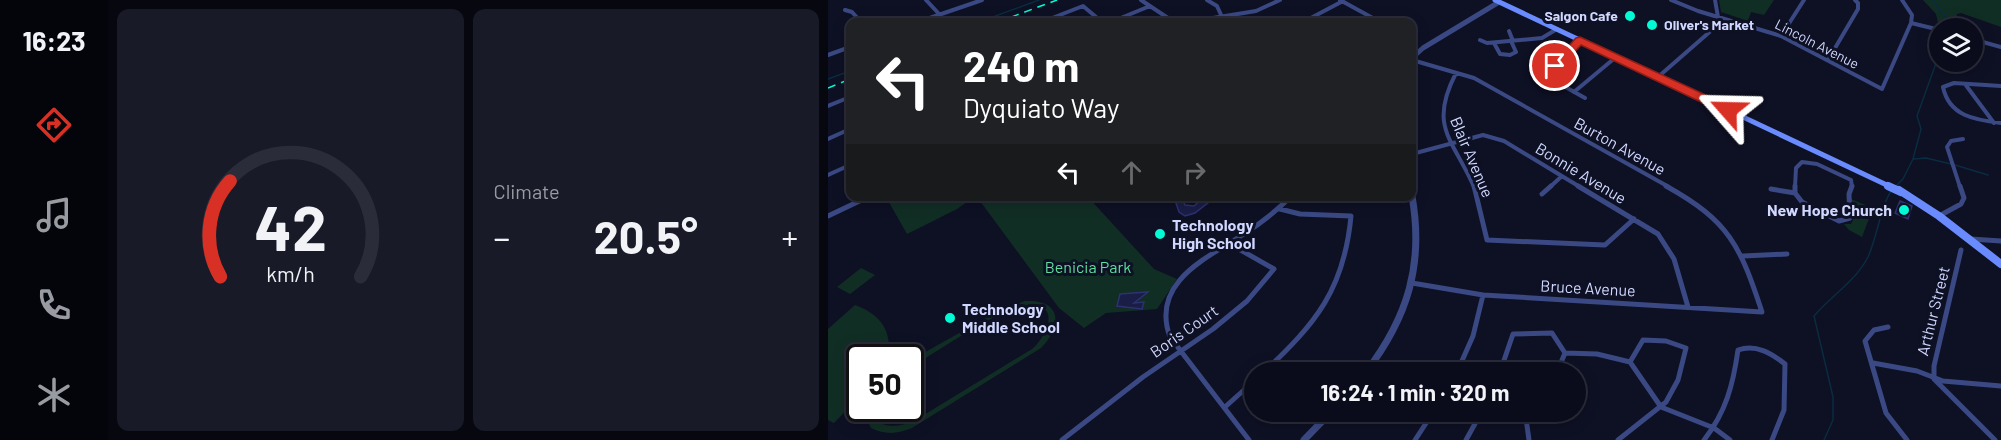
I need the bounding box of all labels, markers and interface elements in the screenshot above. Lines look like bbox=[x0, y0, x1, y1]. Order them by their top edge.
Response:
place label: Saigon Cafe bbox=[1544, 7, 1618, 24]
marker: Saigon Cafe bbox=[1623, 9, 1637, 23]
street label: Lincoln Avenue bbox=[1772, 15, 1862, 72]
place label: Oliver's Market bbox=[1664, 16, 1754, 33]
marker: Oliver's Market bbox=[1645, 18, 1659, 32]
map controls bbox=[1929, 18, 1983, 72]
button: layers bbox=[1929, 18, 1983, 72]
text: 16:23 bbox=[22, 24, 86, 56]
text: 240 m bbox=[963, 40, 1079, 90]
pin bbox=[1529, 40, 1580, 91]
icon: left bbox=[864, 42, 942, 120]
icon: arrive bbox=[1538, 49, 1571, 82]
position arrow bbox=[1696, 78, 1760, 142]
text: Dyquiato Way bbox=[963, 91, 1119, 123]
icon: directions bbox=[33, 104, 75, 146]
street label: Burton Avenue bbox=[1571, 113, 1669, 178]
street label: Blair Avenue bbox=[1447, 114, 1498, 200]
street label: Bonnie Avenue bbox=[1532, 138, 1630, 207]
icon: left bbox=[1052, 156, 1085, 189]
icon: ahead bbox=[1115, 156, 1148, 189]
icon: right bbox=[1178, 156, 1211, 189]
text: Climate bbox=[494, 179, 560, 203]
text: 42 bbox=[254, 189, 327, 263]
icon: music bbox=[33, 194, 75, 236]
place label: New Hope Church bbox=[1767, 200, 1892, 219]
marker: New Hope Church bbox=[1897, 203, 1911, 217]
text: 20.5° bbox=[594, 209, 698, 263]
place label: Technology High School bbox=[1172, 215, 1256, 252]
text: − bbox=[494, 217, 510, 257]
text: + bbox=[782, 217, 798, 257]
marker: Technology High School bbox=[1153, 227, 1167, 241]
park label: Benicia Park bbox=[1045, 257, 1131, 276]
text: km/h bbox=[266, 261, 315, 286]
street label: Arthur Street bbox=[1912, 264, 1953, 358]
street label: Bruce Avenue bbox=[1540, 276, 1636, 299]
icon: phone bbox=[33, 284, 75, 326]
place label: Technology Middle School bbox=[962, 299, 1060, 336]
street label: Boris Court bbox=[1146, 300, 1221, 361]
marker: Technology Middle School bbox=[943, 311, 957, 325]
speed limit sign: 50 bbox=[846, 344, 924, 422]
icon: climate bbox=[33, 374, 75, 416]
text: 16:24 · 1 min · 320 m bbox=[1321, 379, 1509, 405]

